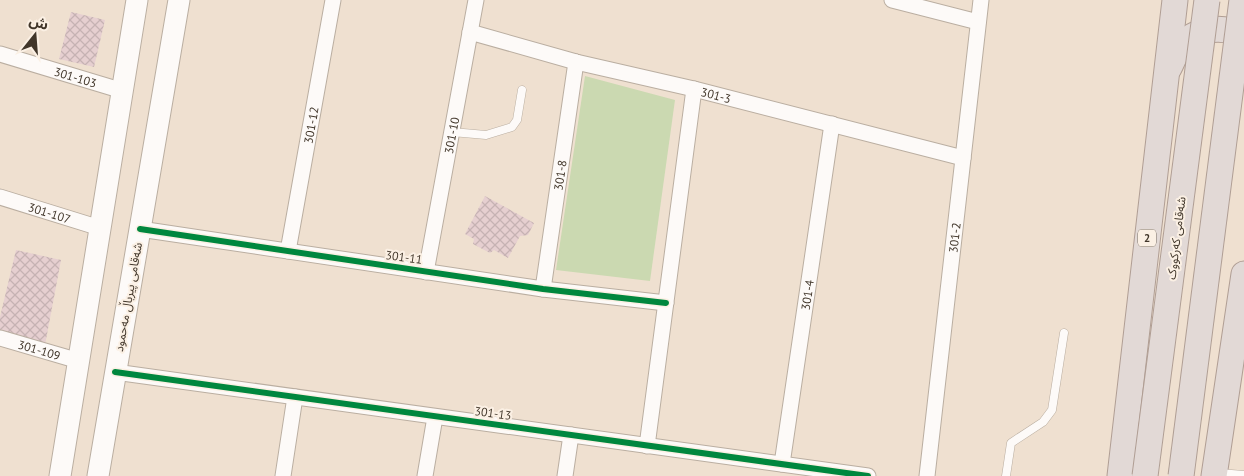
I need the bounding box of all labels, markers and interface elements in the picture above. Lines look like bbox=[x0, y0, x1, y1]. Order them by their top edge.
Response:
north arrow bbox=[10, 10, 60, 60]
text: ش bbox=[27, 11, 51, 34]
street label: 301-103 bbox=[53, 63, 99, 90]
street label: 301-3 bbox=[699, 84, 733, 106]
street label: 301-12 bbox=[300, 105, 321, 145]
street label: 301-10 bbox=[440, 115, 462, 155]
street label: 301-8 bbox=[550, 159, 569, 191]
street label: شەقامی کەرکووک bbox=[1163, 196, 1189, 280]
street label: 301-107 bbox=[27, 199, 73, 226]
street label: 301-2 bbox=[945, 222, 963, 254]
road number: 2 bbox=[1138, 230, 1156, 247]
street label: شەقامی پیرباڵ مەحمود bbox=[110, 241, 146, 353]
street label: 301-11 bbox=[385, 247, 423, 267]
street label: 301-4 bbox=[797, 278, 817, 311]
street label: 301-109 bbox=[16, 336, 62, 363]
street label: 301-13 bbox=[474, 403, 512, 423]

